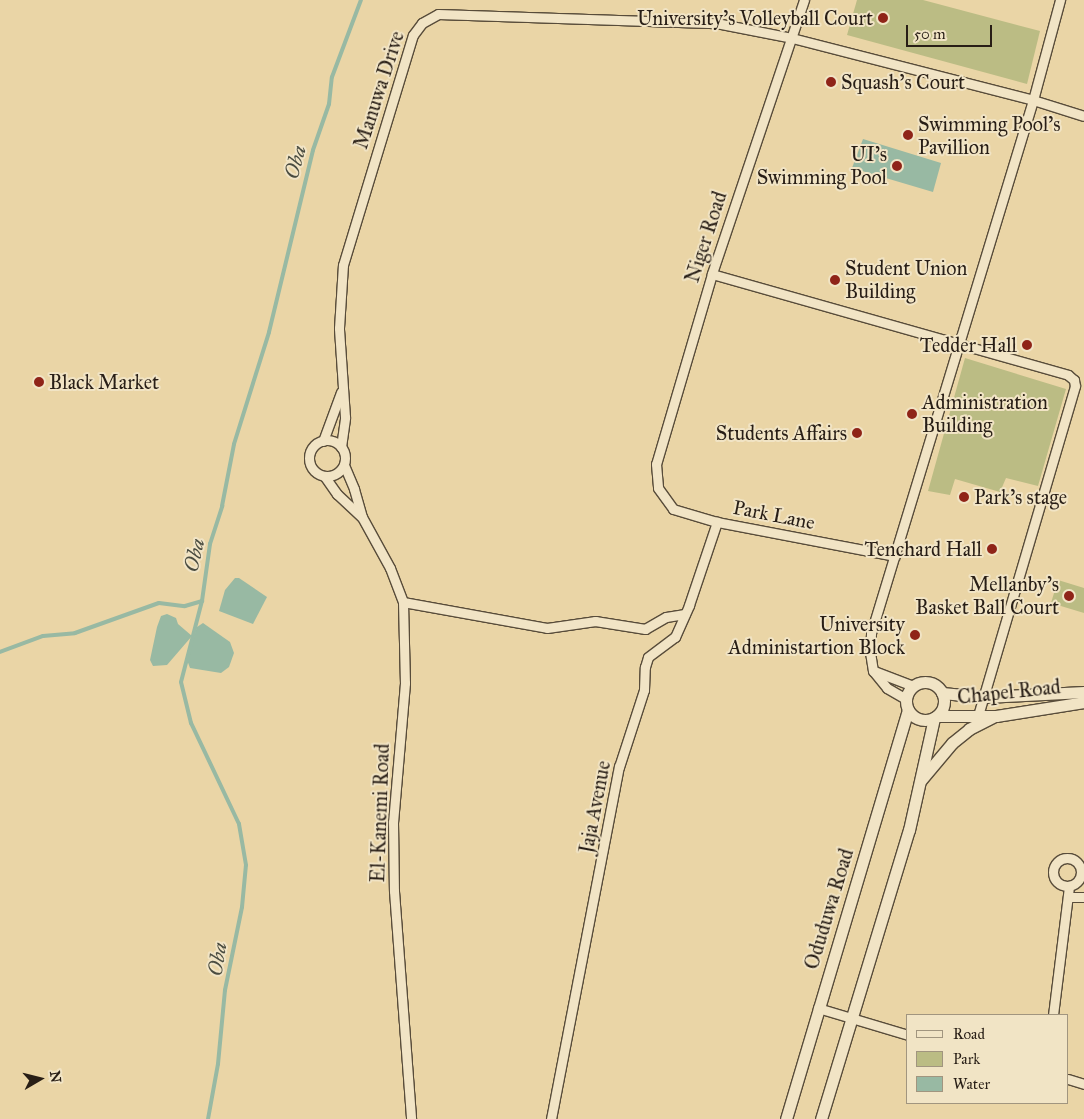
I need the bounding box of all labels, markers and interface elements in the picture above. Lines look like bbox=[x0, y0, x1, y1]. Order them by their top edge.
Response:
place label: University's Volleyball Court bbox=[637, 6, 873, 30]
marker: University's Volleyball Court bbox=[877, 12, 889, 24]
scale bar bbox=[909, 15, 995, 47]
text: 50 m bbox=[914, 25, 946, 43]
street label: Manuwa Drive bbox=[349, 28, 409, 152]
place label: Squash's Court bbox=[841, 70, 965, 94]
marker: Squash's Court bbox=[825, 76, 837, 88]
place label: Swimming Pool's Pavillion bbox=[918, 112, 1060, 159]
marker: Swimming Pool's Pavillion bbox=[902, 129, 914, 141]
place label: UI's Swimming Pool bbox=[757, 142, 887, 189]
water label: Oba bbox=[278, 143, 312, 181]
marker: UI's Swimming Pool bbox=[891, 160, 903, 172]
street label: Niger Road bbox=[680, 188, 732, 286]
place label: Student Union Building bbox=[845, 256, 967, 303]
marker: Student Union Building bbox=[829, 274, 841, 286]
place label: Tedder Hall bbox=[920, 333, 1017, 357]
marker: Tedder Hall bbox=[1021, 339, 1033, 351]
place label: Black Market bbox=[49, 370, 159, 394]
marker: Black Market bbox=[33, 376, 45, 388]
place label: Administration Building bbox=[922, 390, 1048, 437]
marker: Administration Building bbox=[906, 408, 918, 420]
place label: Students Affairs bbox=[716, 421, 847, 445]
marker: Students Affairs bbox=[851, 427, 863, 439]
place label: Park's stage bbox=[974, 485, 1067, 509]
marker: Park's stage bbox=[958, 491, 970, 503]
street label: Park Lane bbox=[731, 495, 817, 535]
water label: Oba bbox=[178, 536, 210, 574]
place label: Tenchard Hall bbox=[864, 537, 982, 561]
marker: Tenchard Hall bbox=[986, 543, 998, 555]
place label: Mellanby's Basket Ball Court bbox=[915, 572, 1059, 619]
marker: Mellanby's Basket Ball Court bbox=[1063, 590, 1075, 602]
place label: University Administartion Block bbox=[728, 612, 905, 659]
marker: University Administartion Block bbox=[909, 629, 921, 641]
street label: Chapel Road bbox=[956, 675, 1062, 709]
street label: El-Kanemi Road bbox=[366, 743, 394, 883]
street label: Jaja Avenue bbox=[574, 759, 616, 855]
street label: Oduduwa Road bbox=[799, 846, 859, 972]
water label: Oba bbox=[202, 940, 232, 978]
legend bbox=[906, 1014, 1069, 1104]
text: Road bbox=[953, 1025, 985, 1043]
text: Park bbox=[953, 1050, 980, 1068]
north arrow bbox=[15, 1054, 65, 1104]
text: N bbox=[46, 1070, 65, 1084]
text: Water bbox=[953, 1075, 990, 1093]

